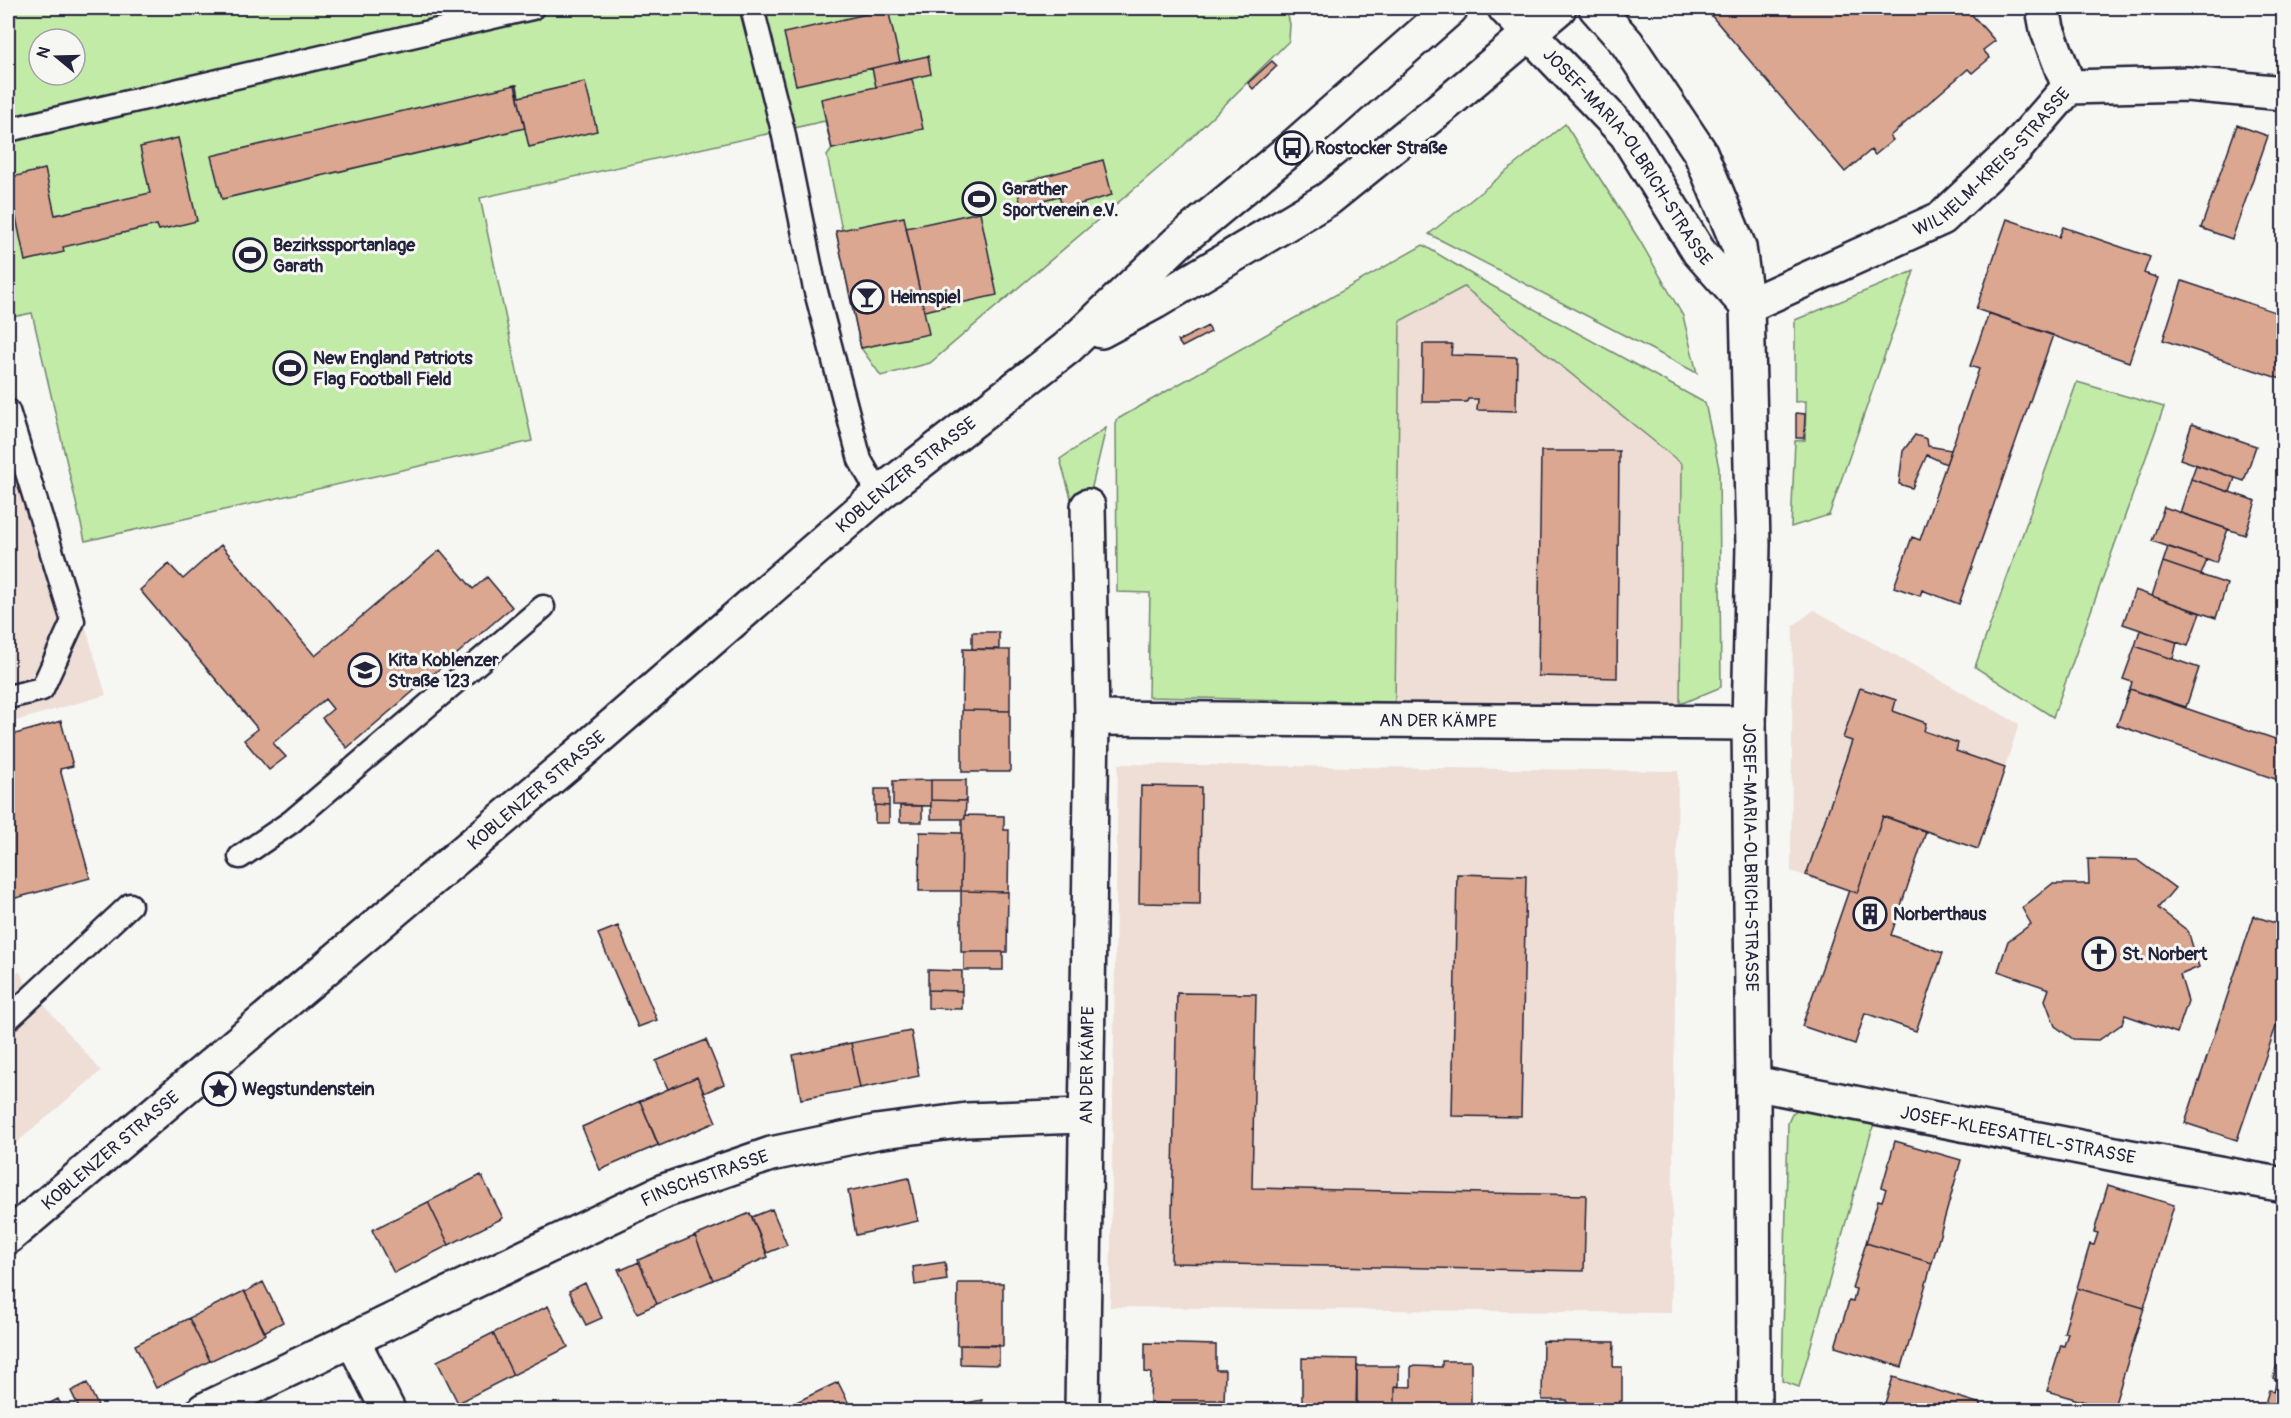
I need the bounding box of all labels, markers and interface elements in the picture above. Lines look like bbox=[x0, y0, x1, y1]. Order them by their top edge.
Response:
north arrow bbox=[27, 27, 87, 87]
street label: JOSEF-MARIA-OLBRICH-STRASSE bbox=[1538, 43, 1717, 271]
text: N bbox=[33, 44, 55, 61]
street label: WILHELM-KREIS-STRASSE bbox=[1909, 83, 2075, 241]
bus stop icon: Rostocker Straße bbox=[1274, 130, 1310, 166]
place label: Rostocker Straße bbox=[1315, 137, 1448, 160]
place label: Garather Sportverein e.V. bbox=[1002, 178, 1118, 222]
sports icon: Garather Sportverein e.V. bbox=[961, 181, 997, 217]
place label: Bezirkssportanlage Garath bbox=[273, 234, 416, 278]
sports icon: Bezirkssportanlage Garath bbox=[232, 237, 268, 273]
bar icon: Heimspiel bbox=[849, 279, 885, 315]
place label: Heimspiel bbox=[890, 286, 961, 309]
place label: New England Patriots Flag Football Field bbox=[313, 347, 474, 391]
sports icon: New England Patriots Flag Football Field bbox=[272, 350, 308, 386]
street label: KOBLENZER STRASSE bbox=[831, 411, 981, 538]
place label: Kita Koblenzer Straße 123 bbox=[388, 649, 499, 693]
school or university icon: Kita Koblenzer Straße 123 bbox=[347, 652, 383, 688]
street label: AN DER KÄMPE bbox=[1379, 709, 1497, 733]
street label: JOSEF-MARIA-OLBRICH-STRASSE bbox=[1738, 723, 1763, 992]
street label: KOBLENZER STRASSE bbox=[463, 725, 610, 855]
building icon: Norberthaus bbox=[1852, 896, 1888, 932]
place label: Norberthaus bbox=[1893, 903, 1987, 926]
church icon: St. Norbert bbox=[2081, 936, 2117, 972]
place label: St. Norbert bbox=[2122, 943, 2208, 966]
street label: AN DER KÄMPE bbox=[1075, 1006, 1099, 1124]
place icon: Wegstundenstein bbox=[201, 1071, 237, 1107]
place label: Wegstundenstein bbox=[242, 1078, 375, 1101]
street label: KOBLENZER STRASSE bbox=[37, 1086, 184, 1215]
street label: JOSEF-KLEESATTEL-STRASSE bbox=[1898, 1101, 2137, 1169]
street label: FINSCHSTRASSE bbox=[637, 1144, 771, 1212]

